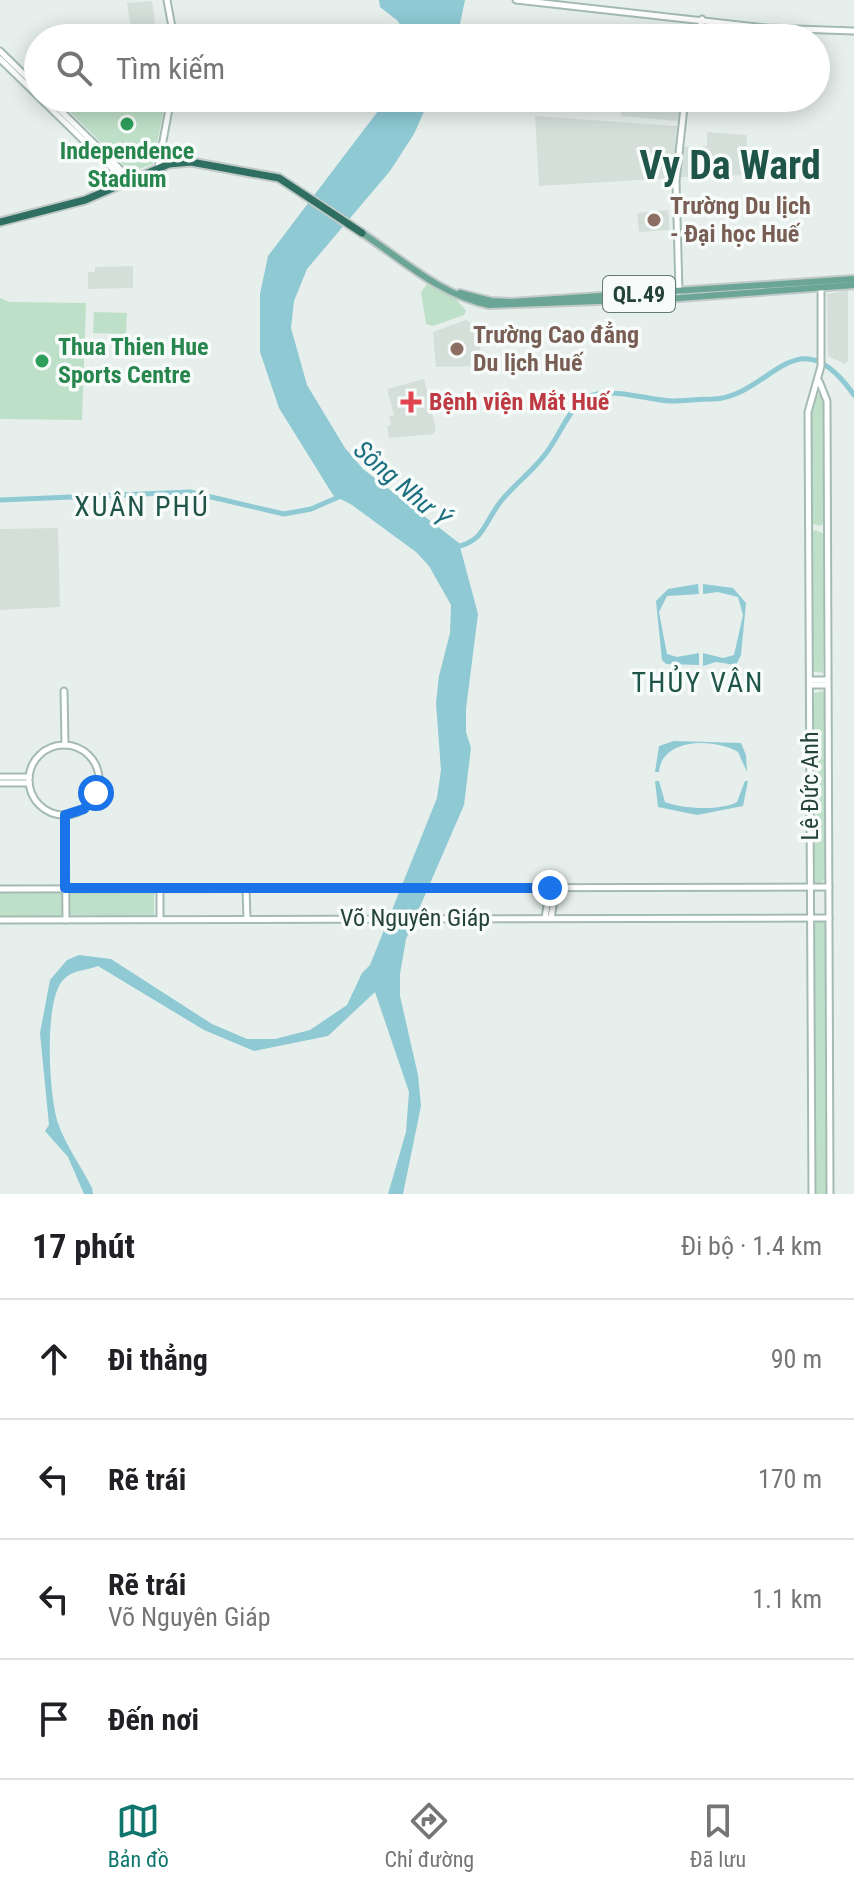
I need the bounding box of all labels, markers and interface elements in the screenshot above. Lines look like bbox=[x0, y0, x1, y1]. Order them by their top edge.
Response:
search box bbox=[24, 24, 830, 112]
icon: search bbox=[52, 46, 96, 90]
text: Tìm kiếm bbox=[116, 51, 225, 86]
marker: Independence Stadium bbox=[118, 115, 136, 133]
place label: Independence Stadium bbox=[60, 137, 194, 193]
district label: Vy Da Ward bbox=[639, 142, 821, 189]
place label: Trường Du lịch - Đại học Huế bbox=[670, 192, 811, 248]
marker: Trường Du lịch - Đại học Huế bbox=[645, 211, 663, 229]
road number: QL.49 bbox=[603, 276, 675, 312]
place label: Trường Cao đẳng Du lịch Huế bbox=[473, 321, 639, 377]
place label: Thua Thien Hue Sports Centre bbox=[58, 333, 209, 389]
marker: Trường Cao đẳng Du lịch Huế bbox=[448, 340, 466, 358]
marker: Thua Thien Hue Sports Centre bbox=[33, 352, 51, 370]
place label: Bệnh viện Mắt Huế bbox=[429, 388, 611, 416]
marker: Bệnh viện Mắt Huế bbox=[400, 391, 422, 413]
water label: Sông Như Ý bbox=[348, 434, 457, 535]
district label: XUÂN PHÚ bbox=[74, 490, 210, 523]
district label: THỦY VÂN bbox=[632, 664, 764, 699]
street label: Lê Đức Anh bbox=[796, 731, 824, 841]
route start bbox=[78, 775, 114, 811]
route end bbox=[532, 870, 568, 906]
street label: Võ Nguyên Giáp bbox=[340, 904, 490, 932]
text: 17 phút bbox=[32, 1226, 135, 1266]
text: Đi bộ · 1.4 km bbox=[681, 1231, 822, 1261]
icon: ahead bbox=[32, 1337, 76, 1381]
text: Đi thẳng bbox=[108, 1342, 208, 1377]
text: 90 m bbox=[771, 1344, 822, 1374]
icon: left bbox=[32, 1457, 76, 1501]
text: Rẽ trái bbox=[108, 1462, 186, 1497]
text: 170 m bbox=[758, 1464, 822, 1494]
text: Rẽ trái bbox=[108, 1567, 186, 1602]
icon: left bbox=[32, 1577, 76, 1621]
text: 1.1 km bbox=[752, 1584, 822, 1614]
text: Võ Nguyên Giáp bbox=[108, 1602, 271, 1632]
icon: arrive bbox=[32, 1697, 76, 1741]
text: Đến nơi bbox=[108, 1702, 199, 1737]
tab: Bản đồ bbox=[108, 1799, 169, 1872]
tab: Chỉ đường bbox=[385, 1799, 474, 1872]
tab: Đã lưu bbox=[690, 1799, 746, 1872]

